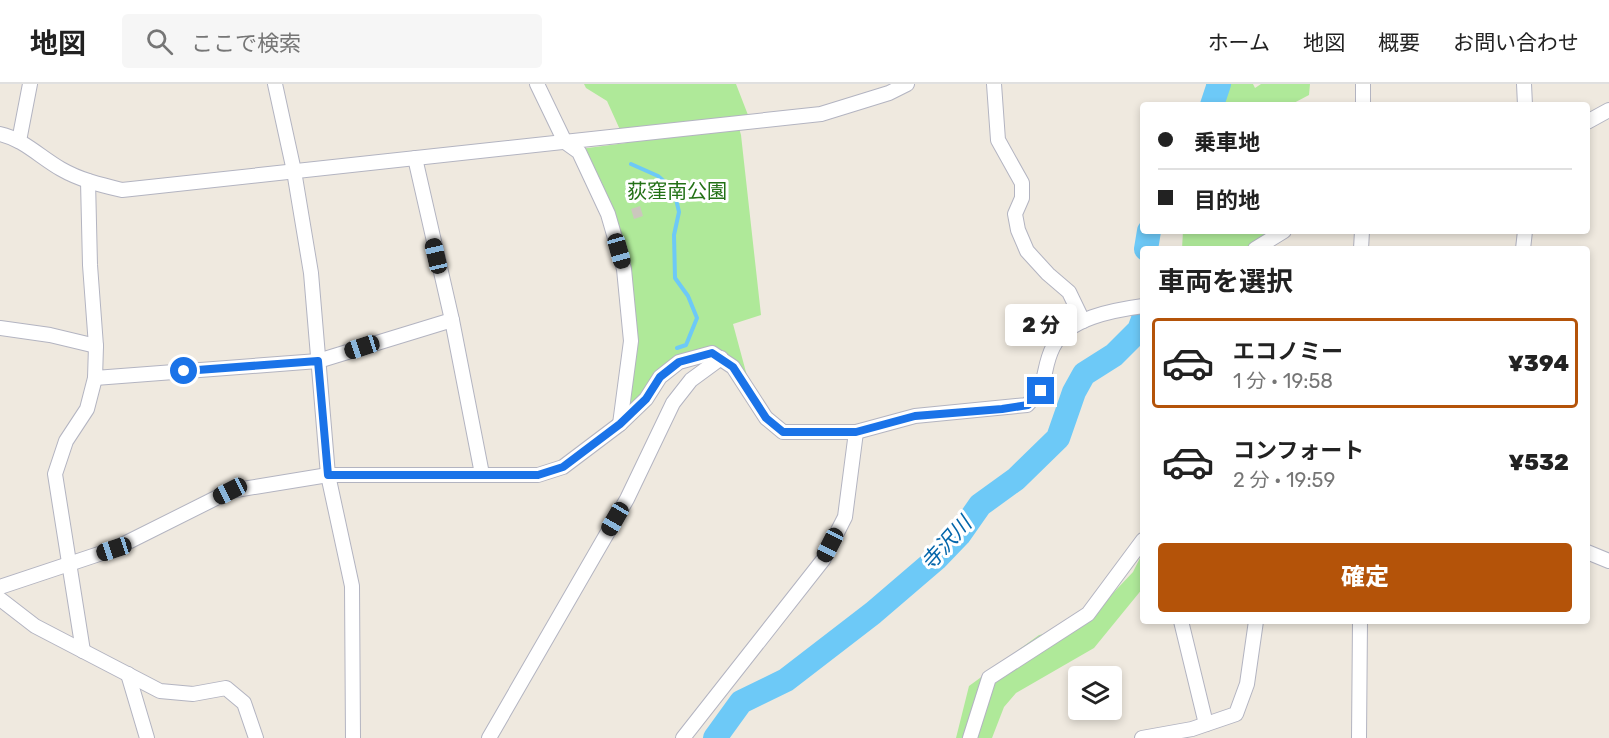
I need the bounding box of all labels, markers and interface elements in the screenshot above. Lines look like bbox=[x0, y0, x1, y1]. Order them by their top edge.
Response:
search box bbox=[122, 14, 542, 68]
icon: search bbox=[143, 25, 176, 58]
text: 地図 bbox=[30, 27, 86, 60]
text: ここで検索 bbox=[191, 30, 301, 57]
text: ホーム bbox=[1208, 30, 1270, 55]
text: 地図 bbox=[1303, 30, 1345, 55]
text: 概要 bbox=[1378, 30, 1420, 55]
text: お問い合わせ bbox=[1453, 30, 1579, 55]
text: 乗車地 bbox=[1194, 129, 1260, 156]
park label: 荻窪南公園 bbox=[627, 179, 727, 203]
text: 目的地 bbox=[1194, 187, 1260, 214]
car bbox=[605, 231, 633, 271]
car bbox=[423, 236, 449, 276]
text: 車両を選択 bbox=[1158, 266, 1293, 298]
callout: 2 分 bbox=[1005, 304, 1077, 346]
text: 2 分 bbox=[1022, 313, 1060, 337]
car bbox=[342, 333, 382, 361]
icon: car bbox=[1161, 336, 1215, 390]
text: エコノミー bbox=[1233, 338, 1343, 365]
text: ¥394 bbox=[1508, 350, 1569, 377]
route start bbox=[170, 357, 197, 384]
text: 1 分 · 19:58 bbox=[1233, 369, 1333, 393]
route end bbox=[1027, 377, 1054, 404]
icon: car bbox=[1161, 435, 1215, 489]
text: コンフォート bbox=[1233, 437, 1364, 464]
text: ¥532 bbox=[1509, 449, 1569, 476]
text: 2 分 · 19:59 bbox=[1233, 468, 1335, 492]
car bbox=[210, 475, 250, 507]
car bbox=[598, 499, 632, 539]
water label: 寺沢川 bbox=[916, 510, 978, 575]
car bbox=[814, 525, 846, 565]
car bbox=[94, 535, 134, 563]
button: 確定 bbox=[1158, 543, 1572, 612]
map controls bbox=[1068, 666, 1122, 720]
button: layers bbox=[1068, 666, 1122, 720]

